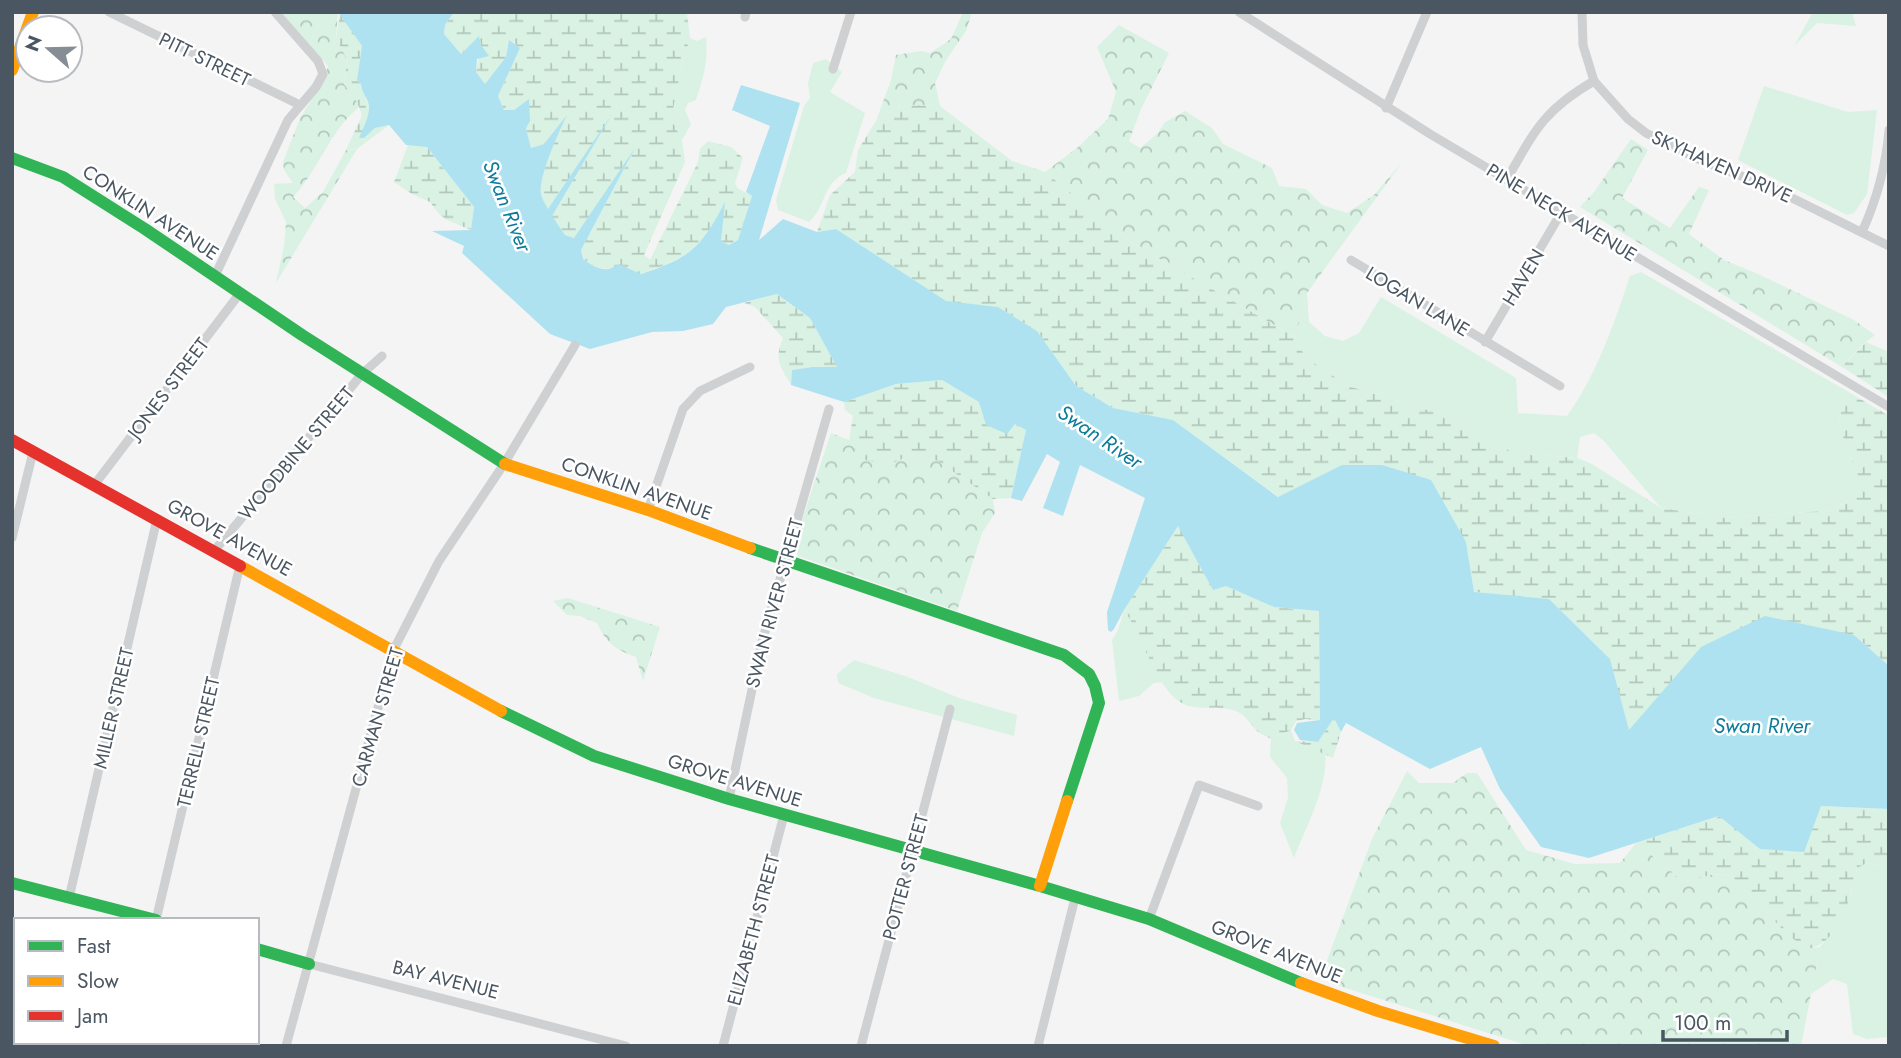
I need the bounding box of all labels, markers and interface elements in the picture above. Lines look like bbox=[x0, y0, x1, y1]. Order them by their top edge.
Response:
north arrow bbox=[14, 14, 84, 84]
street label: PITT STREET bbox=[155, 26, 255, 93]
text: N bbox=[18, 32, 49, 55]
street label: SKYHAVEN DRIVE bbox=[1647, 123, 1796, 210]
water label: Swan River bbox=[475, 156, 539, 257]
street label: PINE NECK AVENUE bbox=[1481, 157, 1642, 268]
street label: CONKLIN AVENUE bbox=[77, 158, 224, 267]
street label: HAVEN bbox=[1496, 244, 1551, 311]
street label: LOGAN LANE bbox=[1361, 260, 1475, 343]
street label: JONES STREET bbox=[120, 332, 216, 447]
street label: WOODBINE STREET bbox=[232, 380, 361, 526]
water label: Swan River bbox=[1052, 398, 1149, 477]
street label: CONKLIN AVENUE bbox=[558, 450, 716, 527]
street label: GROVE AVENUE bbox=[162, 492, 297, 583]
street label: SWAN RIVER STREET bbox=[739, 515, 810, 691]
street label: CARMAN STREET bbox=[345, 644, 410, 790]
street label: MILLER STREET bbox=[86, 645, 141, 771]
street label: TERRELL STREET bbox=[170, 674, 227, 810]
water label: Swan River bbox=[1714, 711, 1811, 741]
street label: GROVE AVENUE bbox=[664, 747, 805, 814]
street label: POTTER STREET bbox=[876, 811, 935, 943]
street label: ELIZABETH STREET bbox=[720, 851, 787, 1009]
street label: GROVE AVENUE bbox=[1207, 913, 1346, 990]
legend bbox=[14, 918, 259, 1044]
text: Fast bbox=[77, 931, 110, 961]
street label: BAY AVENUE bbox=[390, 953, 502, 1006]
text: Slow bbox=[77, 966, 119, 996]
scale bar bbox=[1663, 998, 1787, 1042]
text: Jam bbox=[74, 1001, 109, 1031]
text: 100 m bbox=[1674, 1008, 1731, 1038]

